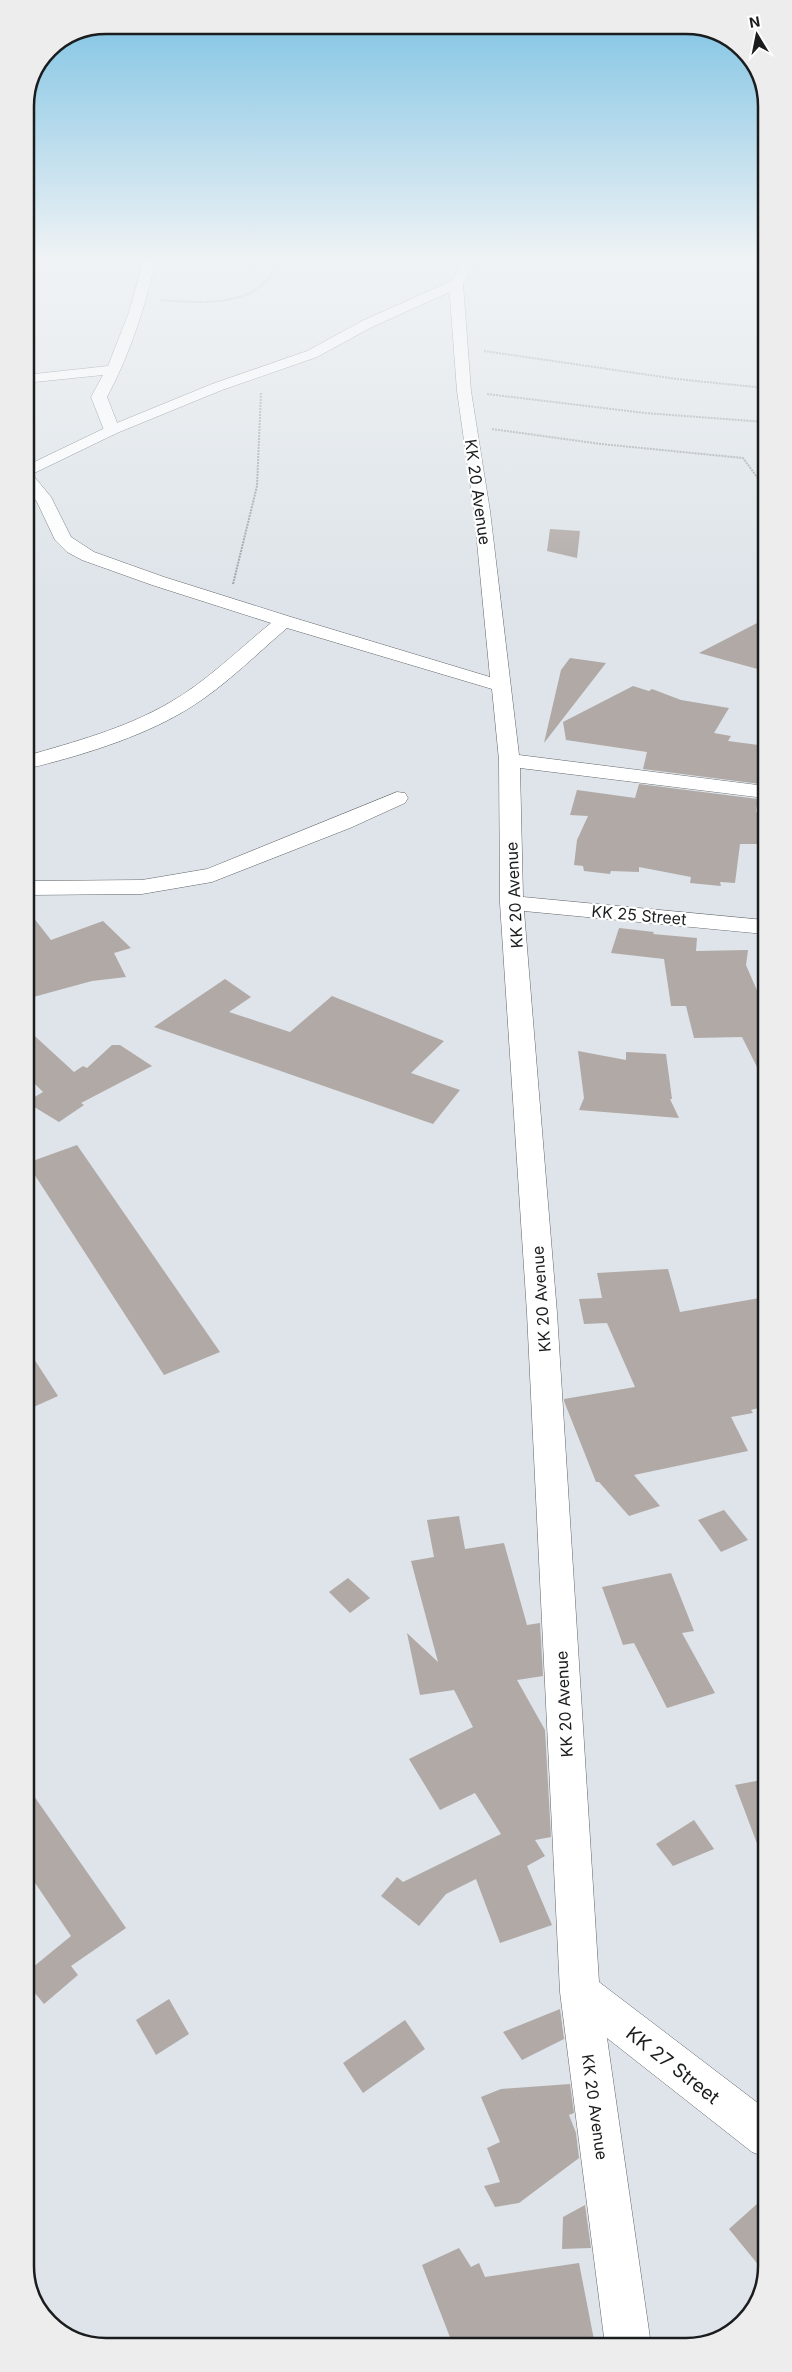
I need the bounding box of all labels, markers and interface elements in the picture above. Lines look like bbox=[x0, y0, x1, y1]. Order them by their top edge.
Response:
north arrow bbox=[732, 10, 782, 60]
text: N bbox=[748, 12, 761, 31]
street label: KK 20 Avenue bbox=[461, 438, 495, 546]
street label: KK 20 Avenue bbox=[501, 841, 527, 949]
street label: KK 25 Street bbox=[591, 901, 687, 929]
street label: KK 20 Avenue bbox=[527, 1245, 555, 1353]
street label: KK 20 Avenue bbox=[551, 1650, 577, 1758]
street label: KK 27 Street bbox=[621, 2022, 724, 2109]
street label: KK 20 Avenue bbox=[578, 2053, 612, 2161]

